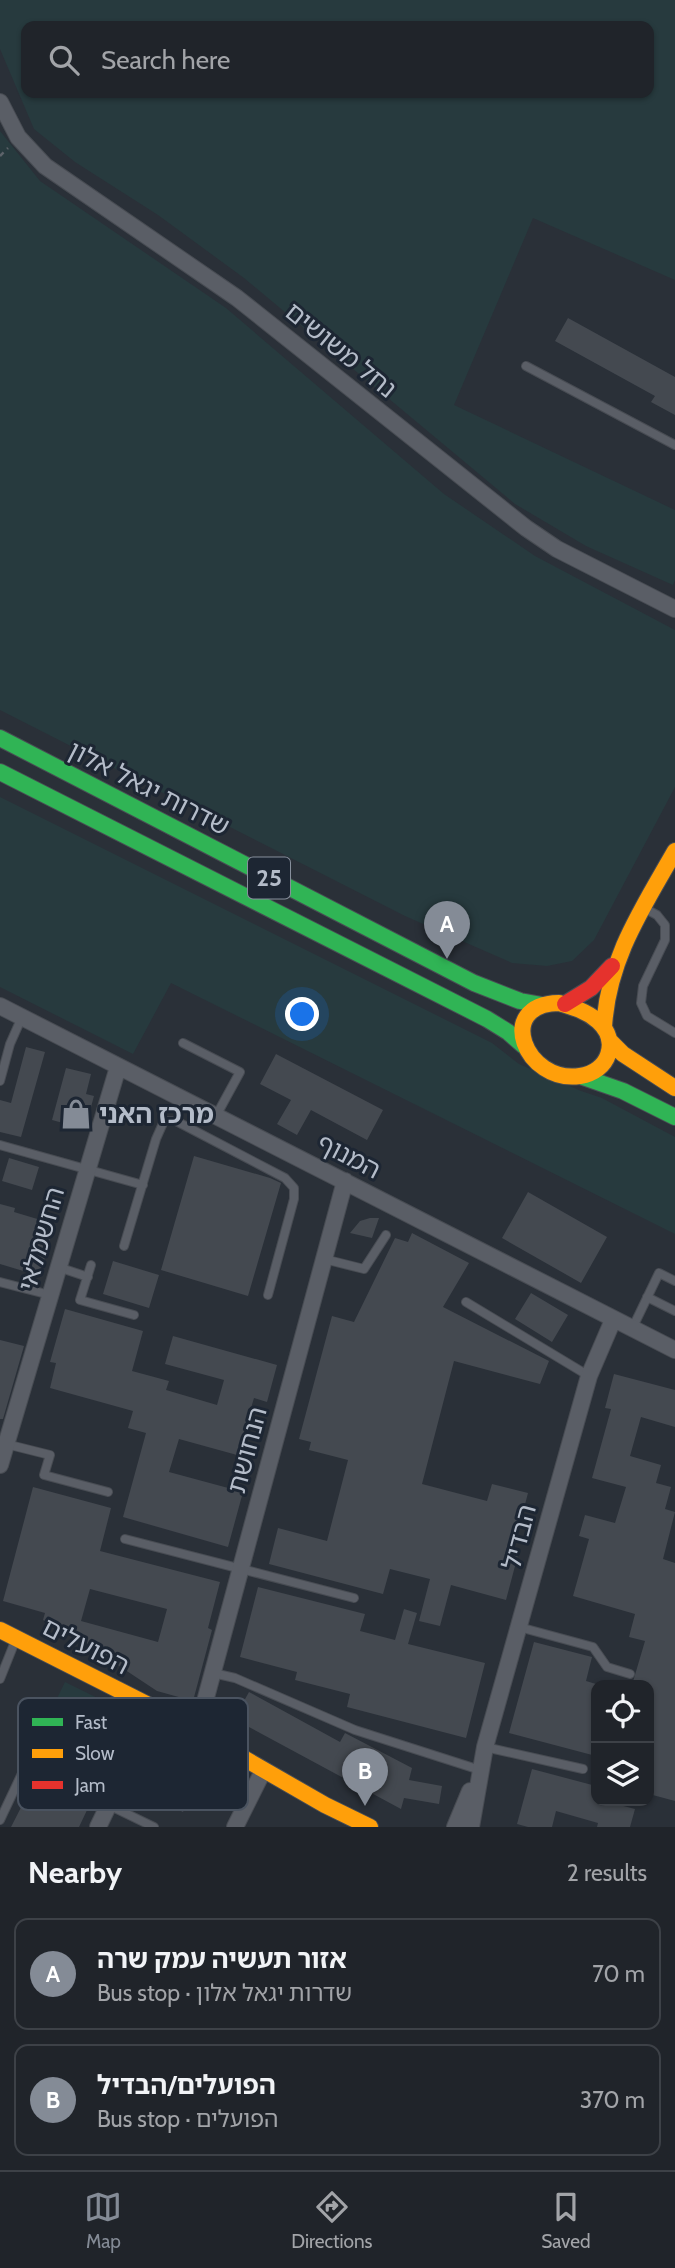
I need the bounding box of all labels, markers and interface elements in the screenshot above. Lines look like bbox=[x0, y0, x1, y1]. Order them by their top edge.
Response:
search box bbox=[21, 21, 654, 98]
icon: search bbox=[45, 41, 83, 79]
text: Search here bbox=[101, 44, 230, 76]
street label: נחל משושים bbox=[279, 295, 403, 405]
street label: שדרות יגאל אלון bbox=[63, 734, 235, 842]
road number: 25 bbox=[248, 858, 290, 898]
pin: A bbox=[424, 901, 470, 959]
your location bbox=[285, 997, 319, 1031]
shop icon: מרכז האני bbox=[59, 1097, 93, 1131]
place label: מרכז האני bbox=[99, 1098, 214, 1130]
street label: המנוף bbox=[312, 1126, 386, 1186]
street label: החשמלאי bbox=[11, 1183, 71, 1295]
street label: הנחושת bbox=[220, 1403, 274, 1497]
street label: הבדיל bbox=[495, 1501, 543, 1573]
street label: הפועלים bbox=[37, 1611, 135, 1681]
map controls bbox=[591, 1680, 654, 1806]
button: locate bbox=[591, 1680, 654, 1743]
legend bbox=[18, 1698, 248, 1810]
text: Fast bbox=[75, 1711, 108, 1734]
text: Slow bbox=[75, 1742, 115, 1765]
button: layers bbox=[591, 1743, 654, 1806]
pin: B bbox=[342, 1748, 388, 1806]
text: Jam bbox=[74, 1774, 105, 1797]
text: Nearby bbox=[28, 1854, 122, 1891]
text: 2 results bbox=[567, 1859, 647, 1887]
text: אזור תעשיה עמק שרה bbox=[97, 1943, 347, 1975]
text: A bbox=[46, 1960, 60, 1988]
text: 70 m bbox=[592, 1960, 645, 1988]
text: Bus stop · שדרות יגאל אלון bbox=[97, 1979, 352, 2007]
text: הפועלים/הבדיל bbox=[97, 2069, 276, 2101]
text: B bbox=[46, 2086, 60, 2114]
text: 370 m bbox=[580, 2086, 645, 2114]
text: Bus stop · הפועלים bbox=[97, 2105, 278, 2133]
tab: Map bbox=[84, 2188, 122, 2253]
tab: Directions bbox=[291, 2188, 372, 2253]
tab: Saved bbox=[541, 2188, 591, 2253]

